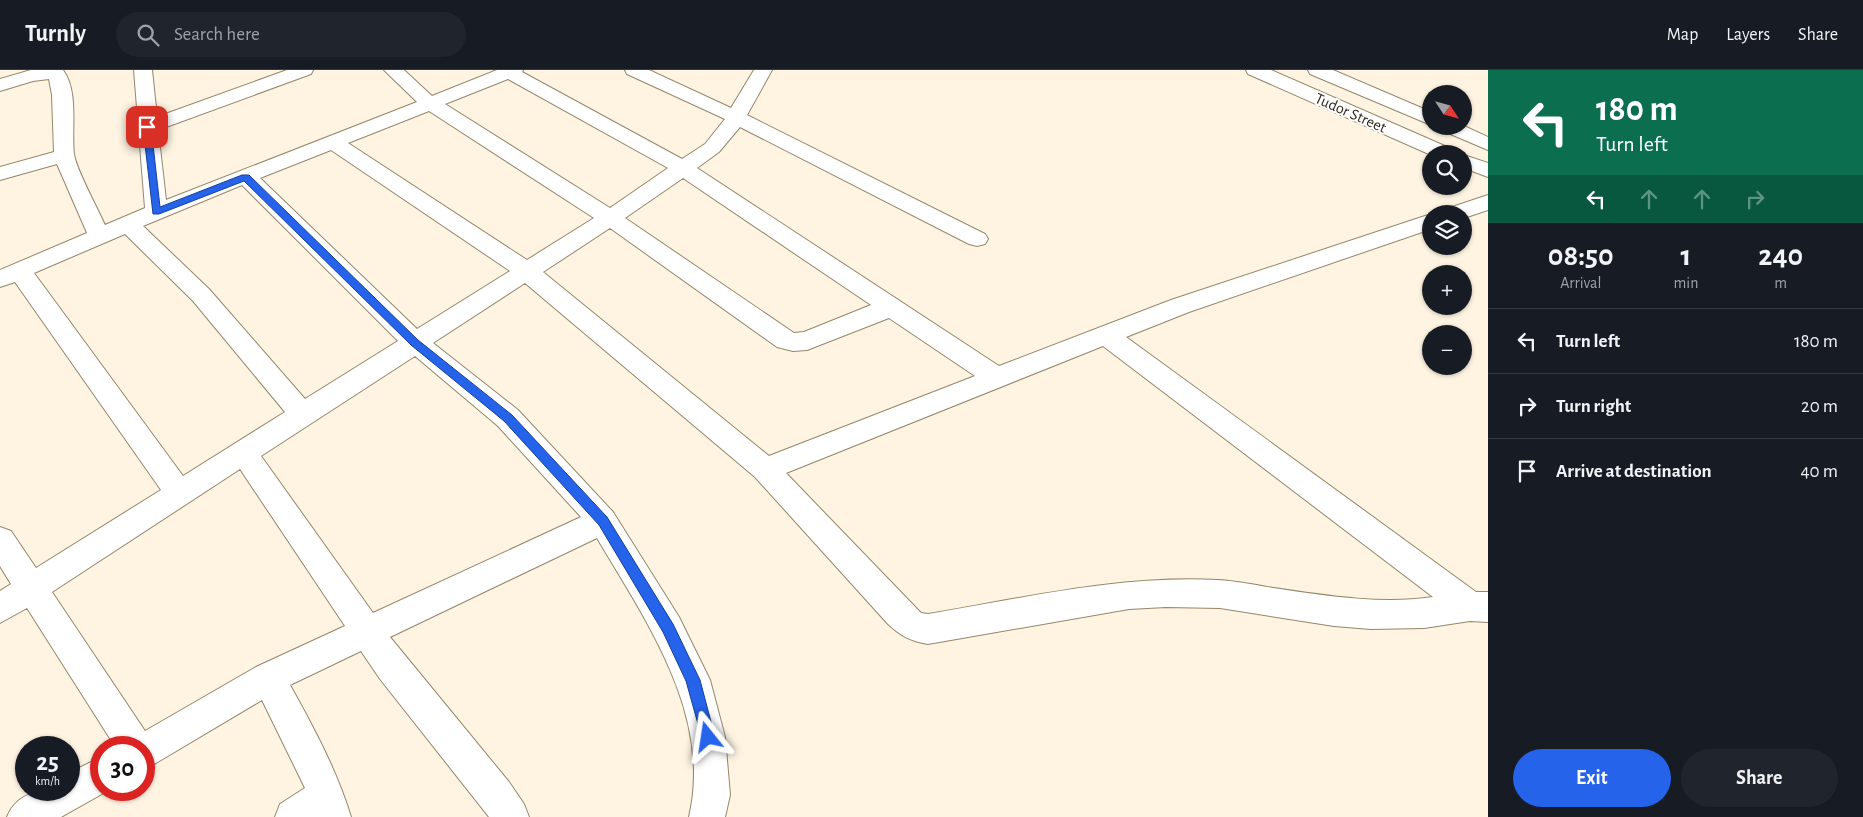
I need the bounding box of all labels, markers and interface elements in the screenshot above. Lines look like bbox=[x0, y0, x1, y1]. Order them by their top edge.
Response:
search box bbox=[116, 12, 466, 57]
icon: search bbox=[134, 21, 162, 49]
text: Turnly bbox=[25, 22, 86, 46]
text: Search here bbox=[174, 25, 260, 44]
text: Map bbox=[1667, 26, 1698, 44]
text: Layers bbox=[1726, 26, 1770, 44]
text: Share bbox=[1798, 26, 1838, 44]
north arrow bbox=[1422, 85, 1472, 135]
map controls bbox=[1422, 85, 1472, 375]
street label: Tudor Street bbox=[1313, 90, 1389, 136]
icon: left bbox=[1513, 90, 1578, 155]
text: 180 m bbox=[1596, 92, 1678, 127]
pin bbox=[126, 106, 168, 148]
icon: arrive bbox=[133, 113, 161, 141]
text: Turn left bbox=[1596, 133, 1668, 155]
button: search bbox=[1422, 145, 1472, 195]
icon: left bbox=[1582, 185, 1610, 213]
icon: ahead bbox=[1635, 185, 1663, 213]
icon: ahead bbox=[1688, 185, 1716, 213]
icon: right bbox=[1741, 185, 1769, 213]
button: layers bbox=[1422, 205, 1472, 255]
text: 08:50 bbox=[1548, 241, 1614, 271]
text: 1 bbox=[1681, 241, 1691, 271]
text: 240 bbox=[1758, 241, 1803, 271]
button: + bbox=[1422, 265, 1472, 315]
text: Arrival bbox=[1560, 275, 1601, 291]
text: min bbox=[1674, 275, 1698, 291]
text: m bbox=[1774, 275, 1787, 291]
button: − bbox=[1422, 325, 1472, 375]
icon: left bbox=[1513, 327, 1541, 355]
text: Turn left bbox=[1556, 332, 1620, 351]
text: 180 m bbox=[1794, 332, 1838, 351]
icon: right bbox=[1513, 392, 1541, 420]
text: Turn right bbox=[1556, 397, 1631, 416]
text: 20 m bbox=[1801, 397, 1838, 416]
icon: arrive bbox=[1513, 457, 1541, 485]
text: Arrive at destination bbox=[1556, 462, 1712, 481]
text: 40 m bbox=[1800, 462, 1838, 481]
position arrow bbox=[681, 710, 733, 762]
speed limit sign: 30 bbox=[90, 736, 155, 801]
button: Exit bbox=[1513, 749, 1671, 807]
button: Share bbox=[1681, 749, 1838, 807]
text: 25 bbox=[36, 750, 59, 775]
text: km/h bbox=[35, 775, 60, 787]

